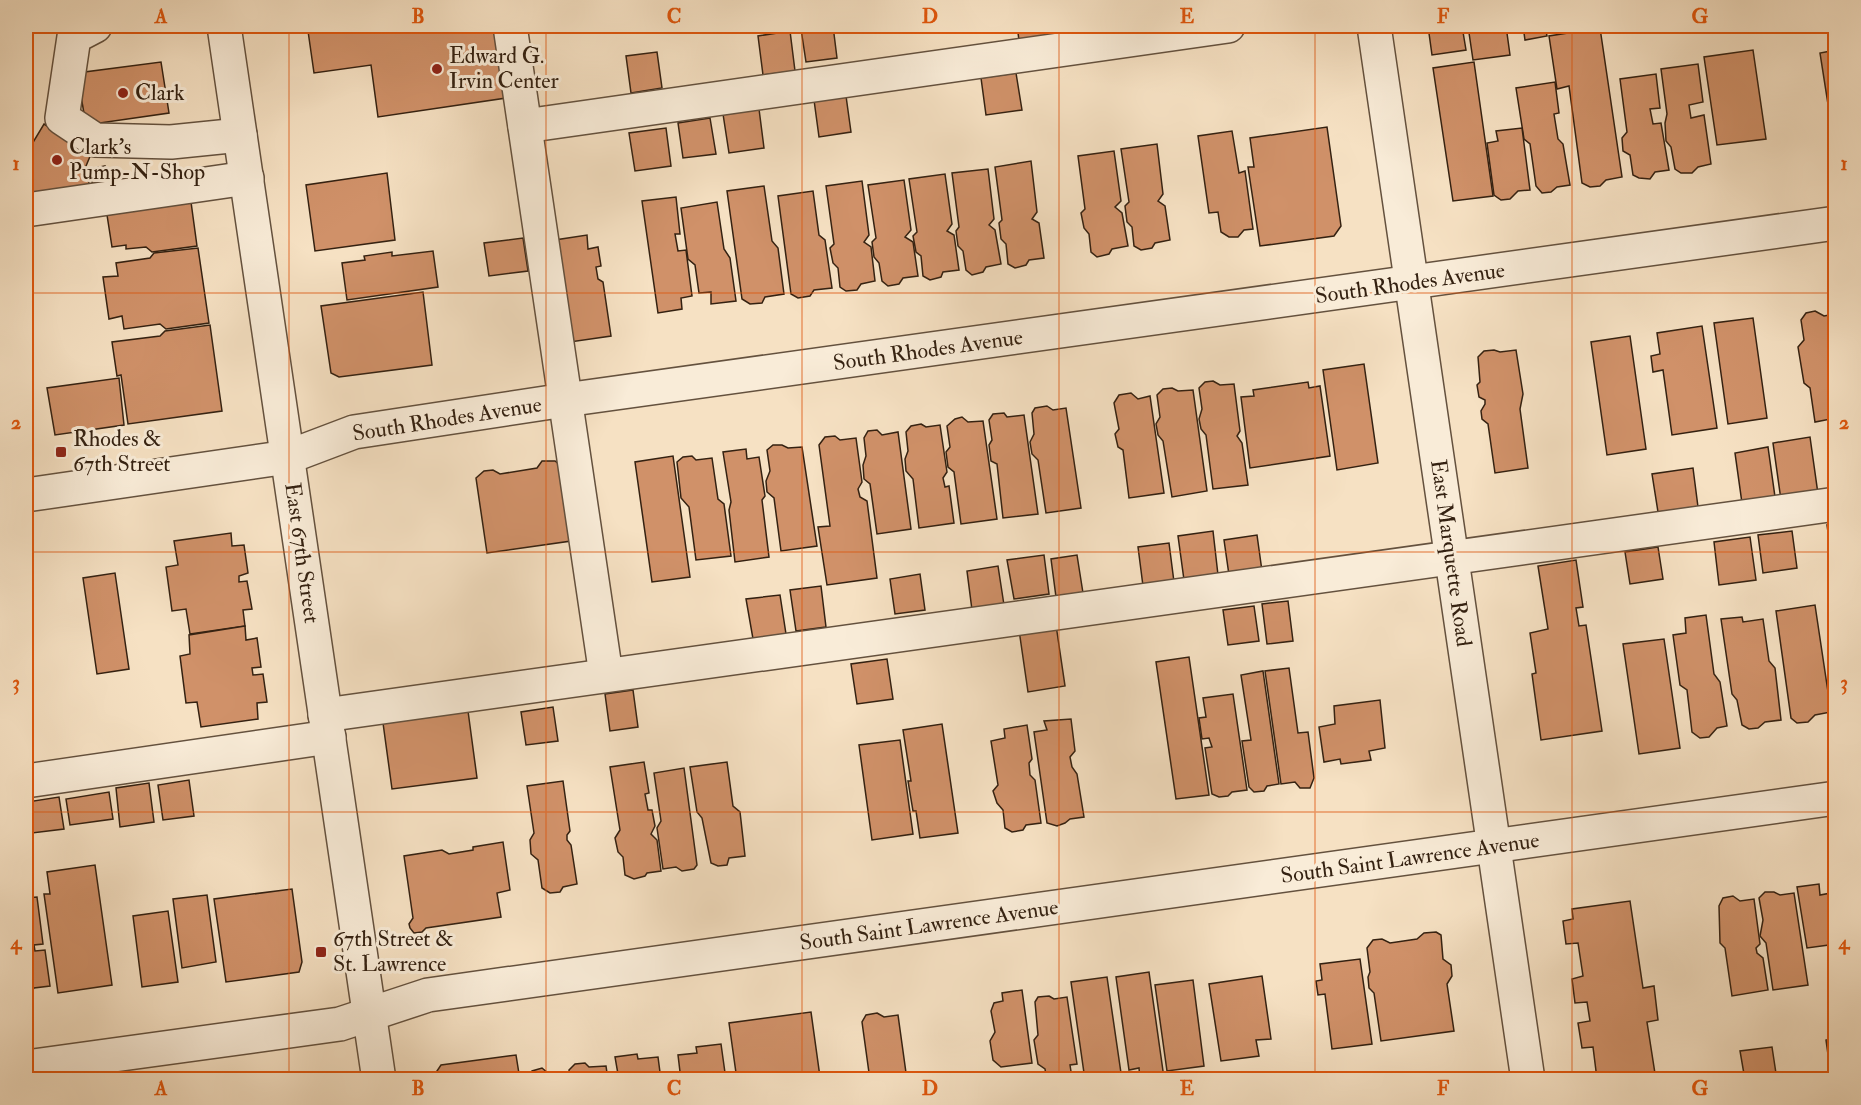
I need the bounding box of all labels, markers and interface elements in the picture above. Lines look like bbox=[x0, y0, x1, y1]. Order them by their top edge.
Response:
text: A bbox=[154, 4, 168, 29]
text: B bbox=[411, 4, 425, 29]
text: C bbox=[667, 4, 681, 29]
text: D bbox=[922, 4, 938, 29]
text: E bbox=[1180, 4, 1195, 29]
text: F bbox=[1437, 4, 1450, 29]
text: G bbox=[1692, 4, 1709, 29]
place label: Edward G. Irvin Center bbox=[449, 42, 559, 95]
marker: Edward G. Irvin Center bbox=[430, 62, 444, 76]
place label: Clark bbox=[135, 79, 185, 107]
marker: Clark bbox=[116, 86, 130, 100]
place label: Clark's Pump-N-Shop bbox=[69, 133, 205, 187]
text: 1 bbox=[12, 151, 20, 176]
text: 1 bbox=[1840, 151, 1848, 176]
marker: Clark's Pump-N-Shop bbox=[50, 153, 64, 167]
street label: South Rhodes Avenue bbox=[1313, 256, 1507, 310]
street label: South Rhodes Avenue bbox=[831, 323, 1025, 377]
street label: South Rhodes Avenue bbox=[350, 390, 544, 448]
text: 2 bbox=[11, 410, 21, 435]
text: 2 bbox=[1839, 410, 1849, 435]
place label: Rhodes & 67th Street bbox=[73, 425, 171, 478]
marker: Rhodes & 67th Street bbox=[54, 445, 68, 459]
street label: East Marquette Road bbox=[1424, 458, 1478, 649]
street label: East 67th Street bbox=[278, 481, 326, 625]
text: 3 bbox=[12, 670, 20, 695]
text: 3 bbox=[1840, 670, 1848, 695]
street label: South Saint Lawrence Avenue bbox=[1279, 826, 1541, 890]
street label: South Saint Lawrence Avenue bbox=[798, 893, 1060, 957]
place label: 67th Street & St. Lawrence bbox=[333, 925, 454, 978]
text: 4 bbox=[10, 930, 23, 955]
text: 4 bbox=[1838, 930, 1851, 955]
marker: 67th Street & St. Lawrence bbox=[314, 945, 328, 959]
text: A bbox=[154, 1076, 168, 1101]
text: B bbox=[411, 1076, 425, 1101]
text: C bbox=[667, 1076, 681, 1101]
text: D bbox=[922, 1076, 938, 1101]
text: E bbox=[1180, 1076, 1195, 1101]
text: F bbox=[1437, 1076, 1450, 1101]
text: G bbox=[1692, 1076, 1709, 1101]

